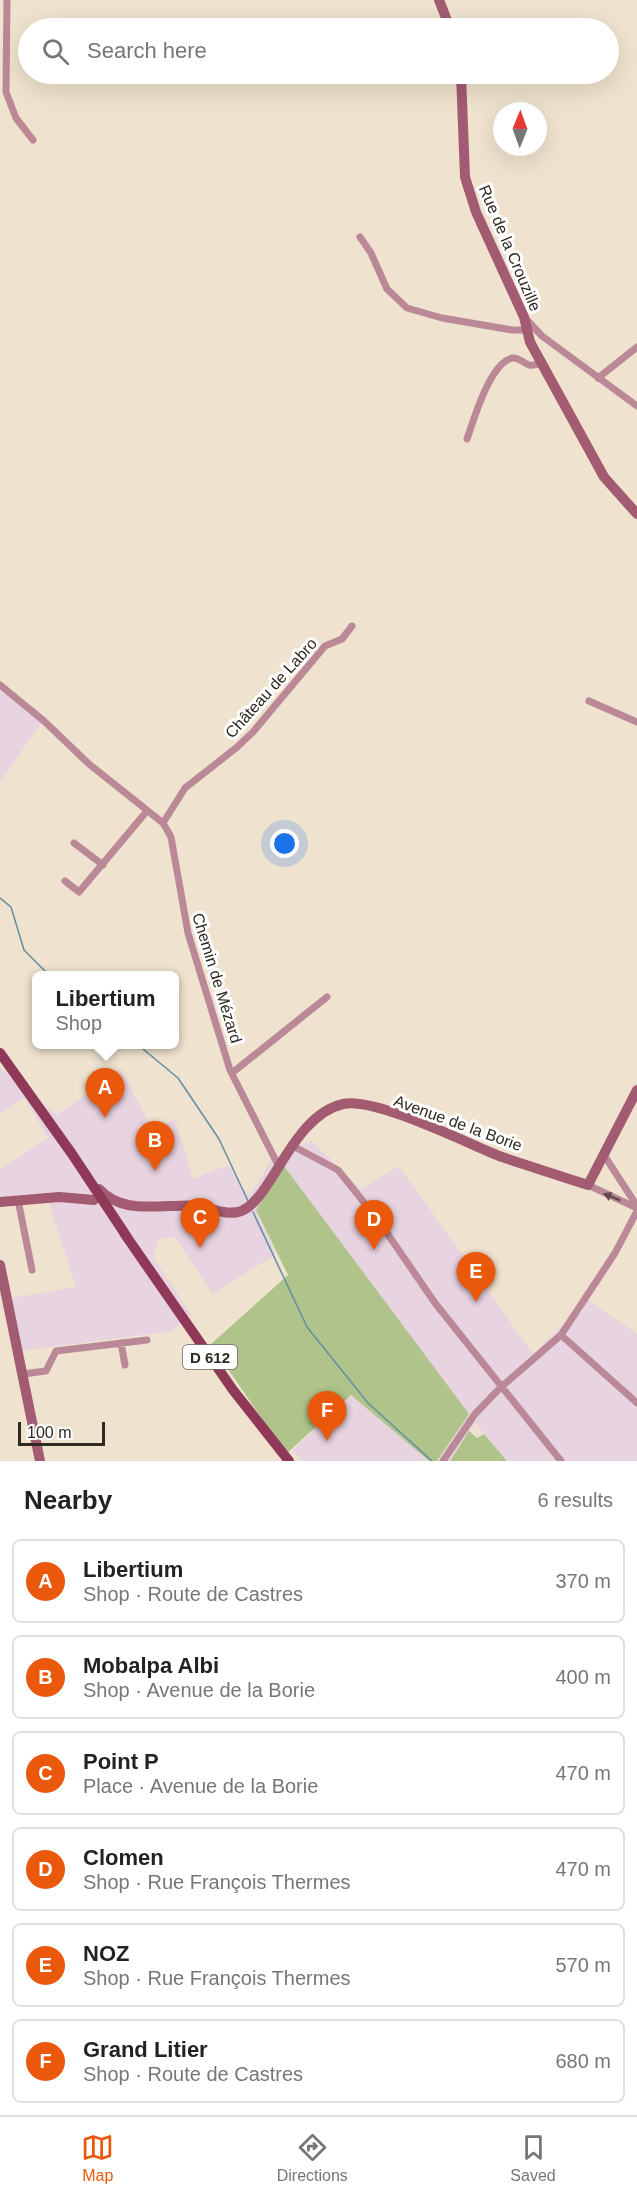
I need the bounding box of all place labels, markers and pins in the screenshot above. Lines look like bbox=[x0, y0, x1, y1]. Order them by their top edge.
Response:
pin: A bbox=[86, 1068, 124, 1118]
pin: B bbox=[136, 1122, 174, 1171]
pin: C bbox=[180, 1198, 220, 1248]
pin: D bbox=[354, 1200, 394, 1250]
pin: E bbox=[456, 1252, 496, 1302]
pin: F bbox=[308, 1392, 346, 1441]

